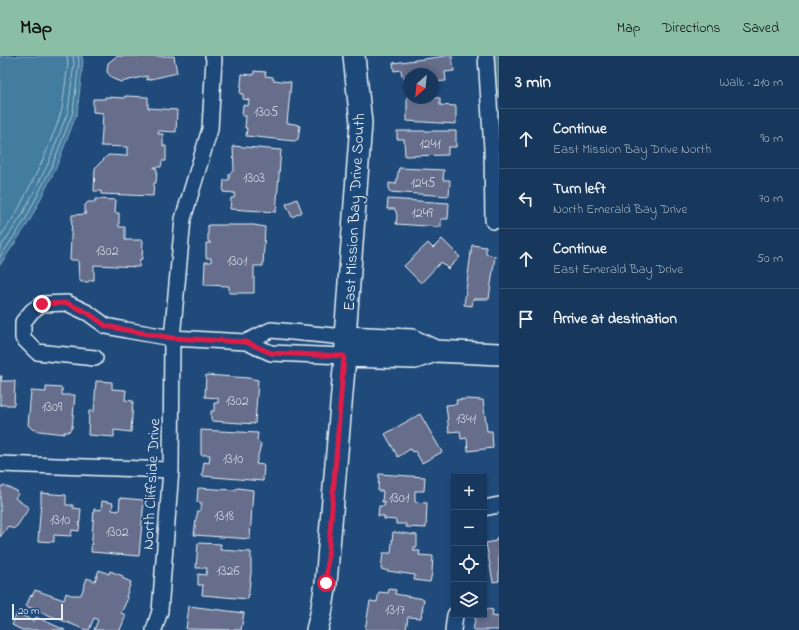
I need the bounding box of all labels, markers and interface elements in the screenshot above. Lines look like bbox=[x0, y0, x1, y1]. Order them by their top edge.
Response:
text: Map bbox=[20, 15, 52, 42]
text: Map bbox=[617, 18, 640, 39]
text: Directions bbox=[662, 18, 720, 39]
text: Saved bbox=[742, 18, 779, 39]
north arrow bbox=[403, 68, 439, 104]
text: 3 min bbox=[515, 70, 551, 95]
text: Walk · 210 m bbox=[719, 73, 783, 92]
house number: 1305 bbox=[254, 102, 278, 123]
street label: East Mission Bay Drive South bbox=[338, 113, 372, 312]
text: Continue bbox=[553, 118, 607, 140]
icon: ahead bbox=[515, 128, 537, 150]
text: 90 m bbox=[760, 129, 783, 148]
house number: 1241 bbox=[419, 134, 441, 155]
text: East Mission Bay Drive North bbox=[553, 140, 711, 159]
house number: 1303 bbox=[243, 168, 265, 189]
house number: 1245 bbox=[410, 173, 436, 194]
text: Turn left bbox=[553, 178, 606, 200]
icon: left bbox=[515, 188, 537, 210]
text: 70 m bbox=[759, 189, 783, 208]
text: North Emerald Bay Drive bbox=[553, 200, 687, 219]
house number: 1249 bbox=[411, 203, 433, 224]
text: Continue bbox=[553, 238, 607, 260]
house number: 1302 bbox=[95, 241, 119, 262]
icon: ahead bbox=[515, 248, 537, 270]
text: 50 m bbox=[757, 249, 783, 268]
house number: 1301 bbox=[227, 251, 248, 272]
text: East Emerald Bay Drive bbox=[553, 260, 683, 279]
route end bbox=[33, 295, 51, 313]
icon: arrive bbox=[515, 308, 537, 330]
text: Arrive at destination bbox=[553, 308, 677, 330]
house number: 1302 bbox=[225, 391, 249, 412]
house number: 1309 bbox=[42, 397, 63, 418]
house number: 1341 bbox=[456, 409, 477, 430]
street label: North Cliffside Drive bbox=[137, 417, 167, 550]
house number: 1310 bbox=[223, 449, 243, 470]
map controls bbox=[451, 474, 487, 618]
button: + bbox=[451, 474, 487, 510]
house number: 1301 bbox=[389, 488, 410, 509]
house number: 1318 bbox=[214, 506, 234, 527]
house number: 1310 bbox=[50, 510, 70, 531]
button: − bbox=[451, 510, 487, 546]
house number: 1302 bbox=[105, 522, 129, 543]
button: locate bbox=[451, 546, 487, 582]
house number: 1326 bbox=[216, 561, 240, 582]
route start bbox=[317, 574, 335, 592]
button: layers bbox=[451, 582, 487, 618]
house number: 1317 bbox=[385, 600, 405, 621]
scale bar bbox=[12, 602, 63, 621]
text: 20 m bbox=[18, 603, 40, 619]

